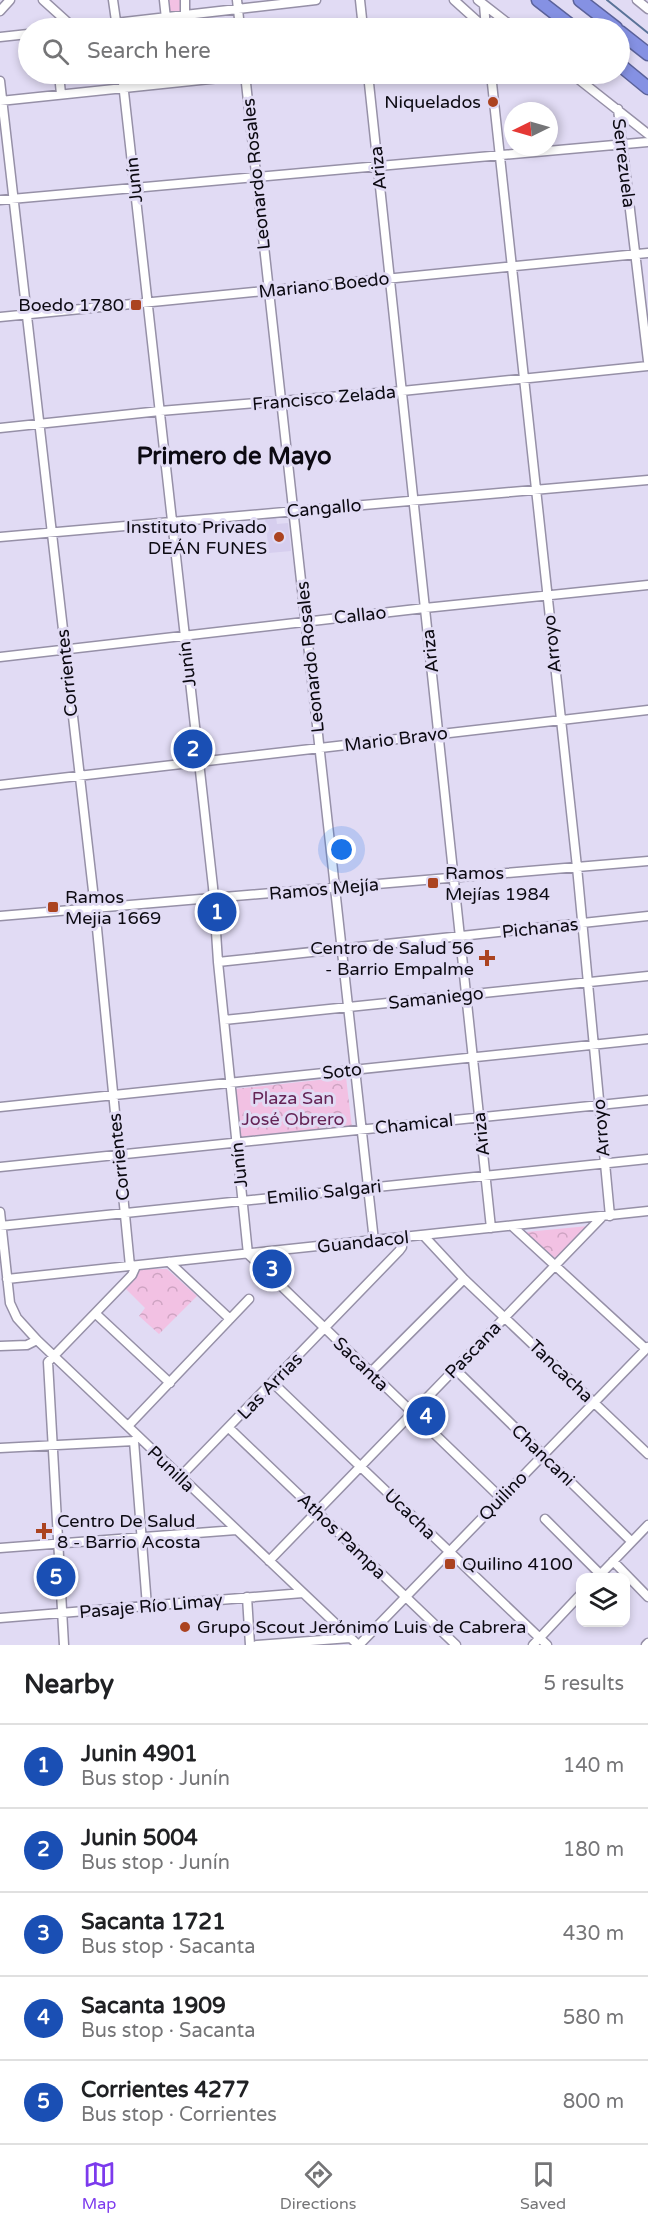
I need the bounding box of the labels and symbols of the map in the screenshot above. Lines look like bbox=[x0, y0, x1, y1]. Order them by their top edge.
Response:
place label: Niquelados bbox=[384, 91, 481, 113]
marker: Niquelados bbox=[486, 95, 500, 109]
street label: Leonardo Rosales bbox=[237, 97, 275, 251]
north arrow bbox=[504, 102, 558, 156]
street label: Serrezuela bbox=[608, 117, 640, 209]
street label: Ariza bbox=[365, 145, 391, 191]
street label: Junín bbox=[121, 156, 147, 204]
street label: Mariano Boedo bbox=[258, 267, 391, 303]
place label: Boedo 1780 bbox=[18, 294, 124, 316]
marker: Boedo 1780 bbox=[129, 298, 143, 312]
street label: Francisco Zelada bbox=[251, 381, 397, 415]
district label: Primero de Mayo bbox=[136, 442, 332, 471]
street label: Cangallo bbox=[286, 494, 362, 522]
place label: Instituto Privado DEÁN FUNES bbox=[126, 516, 267, 559]
marker: Instituto Privado DEÁN FUNES bbox=[272, 530, 286, 544]
street label: Leonardo Rosales bbox=[291, 580, 329, 734]
street label: Callao bbox=[333, 601, 387, 629]
street label: Arroyo bbox=[538, 614, 566, 674]
street label: Corrientes bbox=[51, 628, 83, 718]
street label: Ariza bbox=[417, 628, 443, 674]
street label: Junín bbox=[173, 640, 201, 688]
street label: Mario Bravo bbox=[343, 722, 449, 756]
pin: 2 bbox=[174, 726, 212, 771]
your location bbox=[327, 835, 356, 864]
place label: Ramos Mejías 1984 bbox=[445, 862, 550, 905]
street label: Ramos Mejía bbox=[268, 873, 380, 905]
marker: Ramos Mejías 1984 bbox=[426, 876, 440, 890]
place label: Ramos Mejia 1669 bbox=[65, 886, 161, 929]
pin: 1 bbox=[198, 890, 236, 934]
marker: Ramos Mejia 1669 bbox=[46, 900, 60, 914]
street label: Pichanas bbox=[501, 913, 579, 943]
place label: Centro de Salud 56 - Barrio Empalme bbox=[310, 937, 474, 980]
marker: Centro de Salud 56 - Barrio Empalme bbox=[478, 949, 496, 967]
street label: Samaniego bbox=[387, 982, 485, 1014]
street label: Soto bbox=[321, 1058, 363, 1084]
park label: Plaza San José Obrero bbox=[241, 1087, 345, 1130]
street label: Arroyo bbox=[588, 1098, 614, 1158]
street label: Chamical bbox=[374, 1109, 454, 1139]
street label: Ariza bbox=[468, 1111, 494, 1157]
street label: Corrientes bbox=[103, 1112, 135, 1202]
street label: Junín bbox=[226, 1141, 252, 1189]
street label: Emilio Salgari bbox=[265, 1175, 383, 1209]
street label: Guandacol bbox=[316, 1226, 410, 1258]
pin: 3 bbox=[252, 1246, 292, 1292]
street label: Pascana bbox=[440, 1317, 506, 1383]
street label: Sacanta bbox=[329, 1332, 393, 1396]
street label: Tancacha bbox=[524, 1335, 598, 1407]
street label: Las Arrias bbox=[233, 1348, 307, 1424]
pin: 4 bbox=[406, 1394, 446, 1438]
street label: Chancani bbox=[507, 1419, 579, 1491]
street label: Punilla bbox=[143, 1441, 199, 1497]
street label: Quilino bbox=[474, 1466, 532, 1526]
street label: Ucacha bbox=[379, 1484, 441, 1544]
street label: Athos Pampa bbox=[293, 1488, 391, 1584]
place label: Centro De Salud 8 - Barrio Acosta bbox=[57, 1510, 201, 1553]
marker: Centro De Salud 8 - Barrio Acosta bbox=[35, 1522, 53, 1540]
place label: Quilino 4100 bbox=[462, 1553, 573, 1575]
pin: 5 bbox=[36, 1554, 76, 1600]
marker: Quilino 4100 bbox=[443, 1557, 457, 1571]
street label: Pasaje Río Limay bbox=[78, 1589, 224, 1623]
place label: Grupo Scout Jerónimo Luis de Cabrera bbox=[197, 1616, 526, 1638]
marker: Grupo Scout Jerónimo Luis de Cabrera bbox=[178, 1620, 192, 1634]

